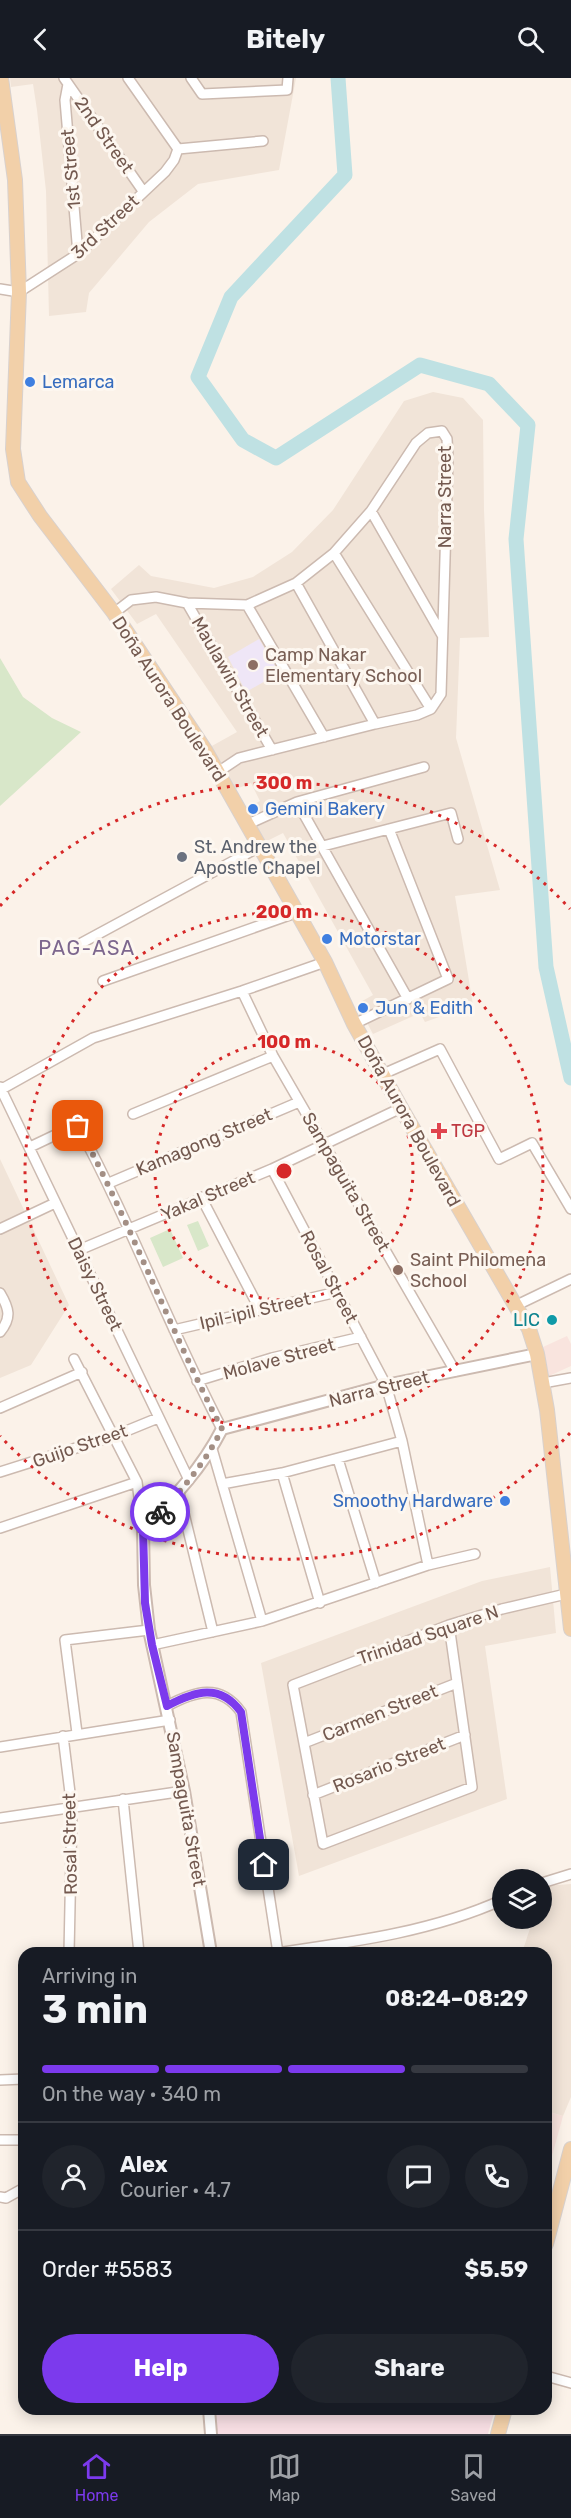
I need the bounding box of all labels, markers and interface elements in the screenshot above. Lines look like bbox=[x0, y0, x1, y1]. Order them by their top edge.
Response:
icon: back bbox=[24, 23, 57, 56]
text: Bitely bbox=[246, 23, 325, 55]
icon: search bbox=[514, 23, 547, 56]
street label: 2nd Street bbox=[70, 92, 138, 178]
street label: 1st Street bbox=[57, 128, 85, 210]
street label: 3rd Street bbox=[67, 190, 143, 264]
place label: Lemarca bbox=[42, 371, 115, 393]
marker: Lemarca bbox=[23, 375, 37, 389]
street label: Narra Street bbox=[434, 446, 456, 548]
street label: Doña Aurora Boulevard bbox=[107, 612, 231, 786]
street label: Maulawin Street bbox=[187, 613, 273, 741]
place label: Camp Nakar Elementary School bbox=[265, 644, 422, 687]
marker: Camp Nakar Elementary School bbox=[246, 658, 260, 672]
text: 300 m bbox=[256, 772, 312, 794]
place label: Gemini Bakery bbox=[265, 798, 385, 820]
marker: Gemini Bakery bbox=[246, 802, 260, 816]
place label: St. Andrew the Apostle Chapel bbox=[194, 836, 320, 879]
marker: St. Andrew the Apostle Chapel bbox=[175, 850, 189, 864]
text: 200 m bbox=[256, 901, 312, 923]
place label: Motorstar bbox=[339, 928, 421, 950]
marker: Motorstar bbox=[320, 932, 334, 946]
district label: PAG-ASA bbox=[38, 936, 136, 960]
place label: Jun & Edith bbox=[375, 997, 473, 1019]
marker: Jun & Edith bbox=[356, 1001, 370, 1015]
text: 100 m bbox=[257, 1031, 311, 1053]
street label: Doña Aurora Boulevard bbox=[353, 1031, 465, 1211]
pin bbox=[52, 1100, 103, 1151]
street label: Kamagong Street bbox=[133, 1103, 275, 1181]
street label: Sampaguita Street bbox=[297, 1108, 395, 1256]
icon: bag bbox=[61, 1109, 94, 1142]
place label: TGP bbox=[451, 1120, 485, 1142]
marker: TGP bbox=[432, 1124, 446, 1138]
centre of rings bbox=[274, 1161, 294, 1181]
street label: Yakal Street bbox=[158, 1166, 258, 1226]
street label: Rosal Street bbox=[295, 1227, 363, 1327]
street label: Daisy Street bbox=[63, 1234, 127, 1334]
place label: Saint Philomena School bbox=[410, 1249, 546, 1292]
marker: Saint Philomena School bbox=[391, 1263, 405, 1277]
street label: Ipil-ipil Street bbox=[197, 1288, 313, 1334]
place label: LIC bbox=[513, 1309, 540, 1331]
marker: LIC bbox=[545, 1313, 559, 1327]
street label: Molave Street bbox=[221, 1334, 337, 1384]
street label: Narra Street bbox=[327, 1366, 431, 1412]
street label: Guijo Street bbox=[30, 1420, 130, 1472]
courier bbox=[130, 1482, 190, 1542]
place label: Smoothy Hardware bbox=[333, 1490, 493, 1512]
marker: Smoothy Hardware bbox=[498, 1494, 512, 1508]
icon: bike bbox=[144, 1496, 177, 1529]
street label: Trinidad Square N bbox=[355, 1601, 501, 1669]
street label: Carmen Street bbox=[319, 1680, 441, 1746]
street label: Sampaguita Street bbox=[162, 1730, 210, 1888]
street label: Rosario Street bbox=[330, 1732, 448, 1798]
street label: Rosal Street bbox=[58, 1793, 82, 1895]
pin bbox=[238, 1839, 289, 1890]
icon: home bbox=[247, 1848, 280, 1881]
map controls bbox=[492, 1869, 552, 1929]
button: layers bbox=[492, 1869, 552, 1929]
text: Arriving in bbox=[42, 1964, 137, 1988]
text: 08:24–08:29 bbox=[385, 1985, 528, 2012]
text: 3 min bbox=[42, 1987, 148, 2033]
text: On the way · 340 m bbox=[42, 2082, 221, 2106]
button: person bbox=[42, 2145, 105, 2208]
button: chat bbox=[387, 2145, 450, 2208]
button: phone bbox=[465, 2145, 528, 2208]
text: Alex bbox=[120, 2151, 168, 2178]
text: Courier · 4.7 bbox=[120, 2178, 231, 2202]
text: Order #5583 bbox=[42, 2256, 172, 2283]
text: $5.59 bbox=[465, 2256, 528, 2283]
button: Help bbox=[42, 2334, 279, 2403]
button: Share bbox=[291, 2334, 528, 2403]
tab: Home bbox=[75, 2450, 119, 2505]
tab: Map bbox=[268, 2450, 301, 2505]
tab: Saved bbox=[451, 2450, 496, 2505]

